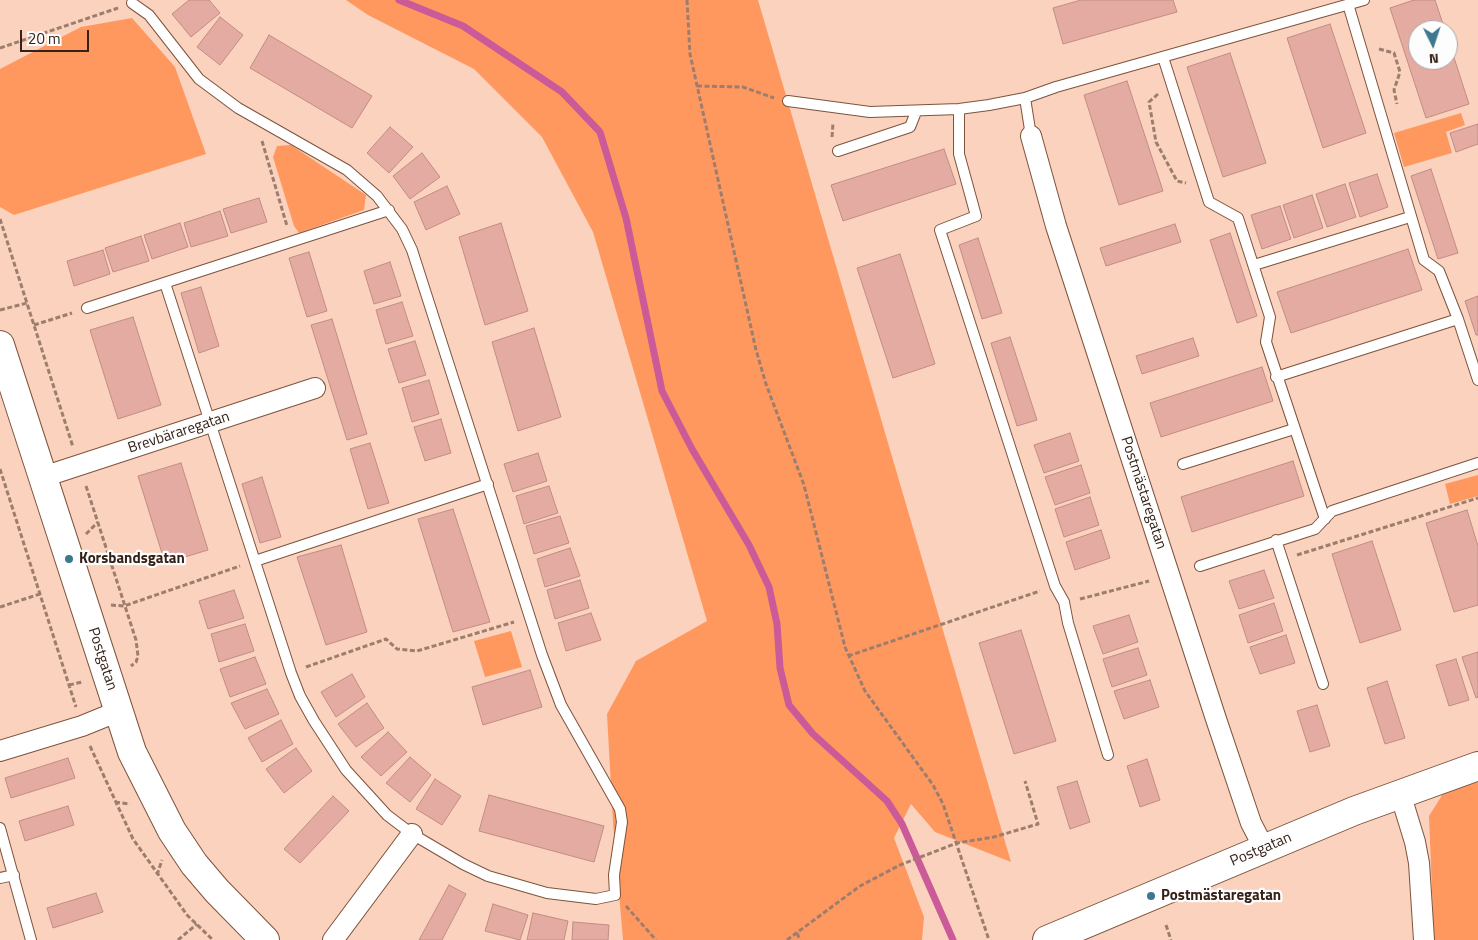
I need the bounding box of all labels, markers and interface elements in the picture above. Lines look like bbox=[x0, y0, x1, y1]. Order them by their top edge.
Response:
scale bar bbox=[22, 20, 91, 52]
north arrow bbox=[1408, 20, 1458, 70]
text: 20 m bbox=[28, 27, 61, 50]
text: N bbox=[1428, 49, 1440, 70]
street label: Brevbäraregatan bbox=[126, 408, 232, 458]
street label: Postmästaregatan bbox=[1116, 434, 1170, 552]
place label: Korsbandsgatan bbox=[79, 550, 185, 568]
marker: Korsbandsgatan bbox=[63, 553, 75, 565]
street label: Postgatan bbox=[83, 625, 121, 693]
street label: Postgatan bbox=[1228, 829, 1294, 871]
place label: Postmästaregatan bbox=[1161, 887, 1281, 905]
marker: Postmästaregatan bbox=[1145, 890, 1157, 902]

